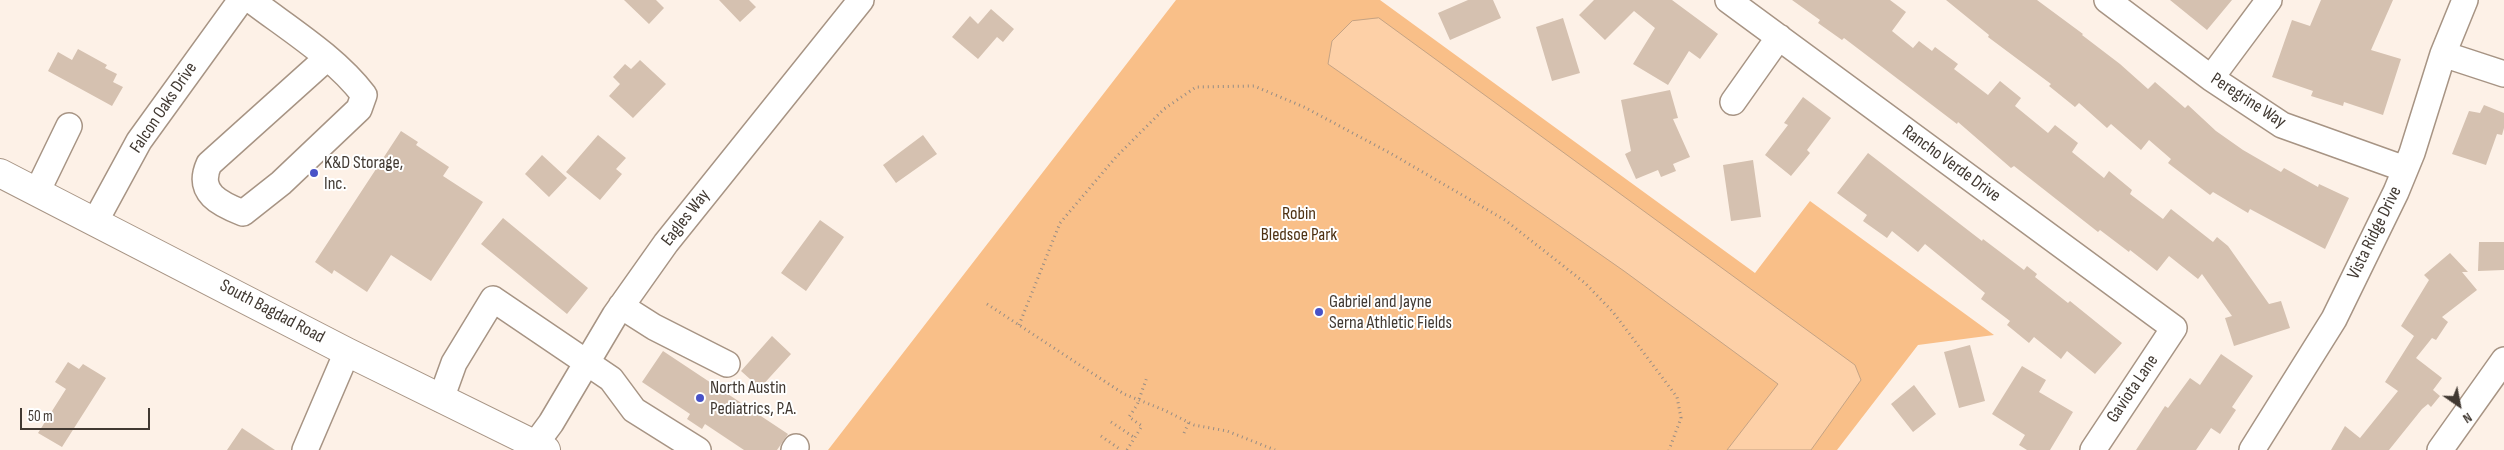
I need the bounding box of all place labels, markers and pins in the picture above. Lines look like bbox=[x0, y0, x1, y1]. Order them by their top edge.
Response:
place label: K&D Storage, Inc. bbox=[324, 152, 403, 194]
marker: K&D Storage, Inc. bbox=[308, 167, 320, 179]
place label: Gabriel and Jayne Serna Athletic Fields bbox=[1329, 291, 1452, 334]
marker: Gabriel and Jayne Serna Athletic Fields bbox=[1313, 306, 1325, 318]
place label: North Austin Pediatrics, P.A. bbox=[710, 377, 796, 419]
marker: North Austin Pediatrics, P.A. bbox=[694, 392, 706, 404]

